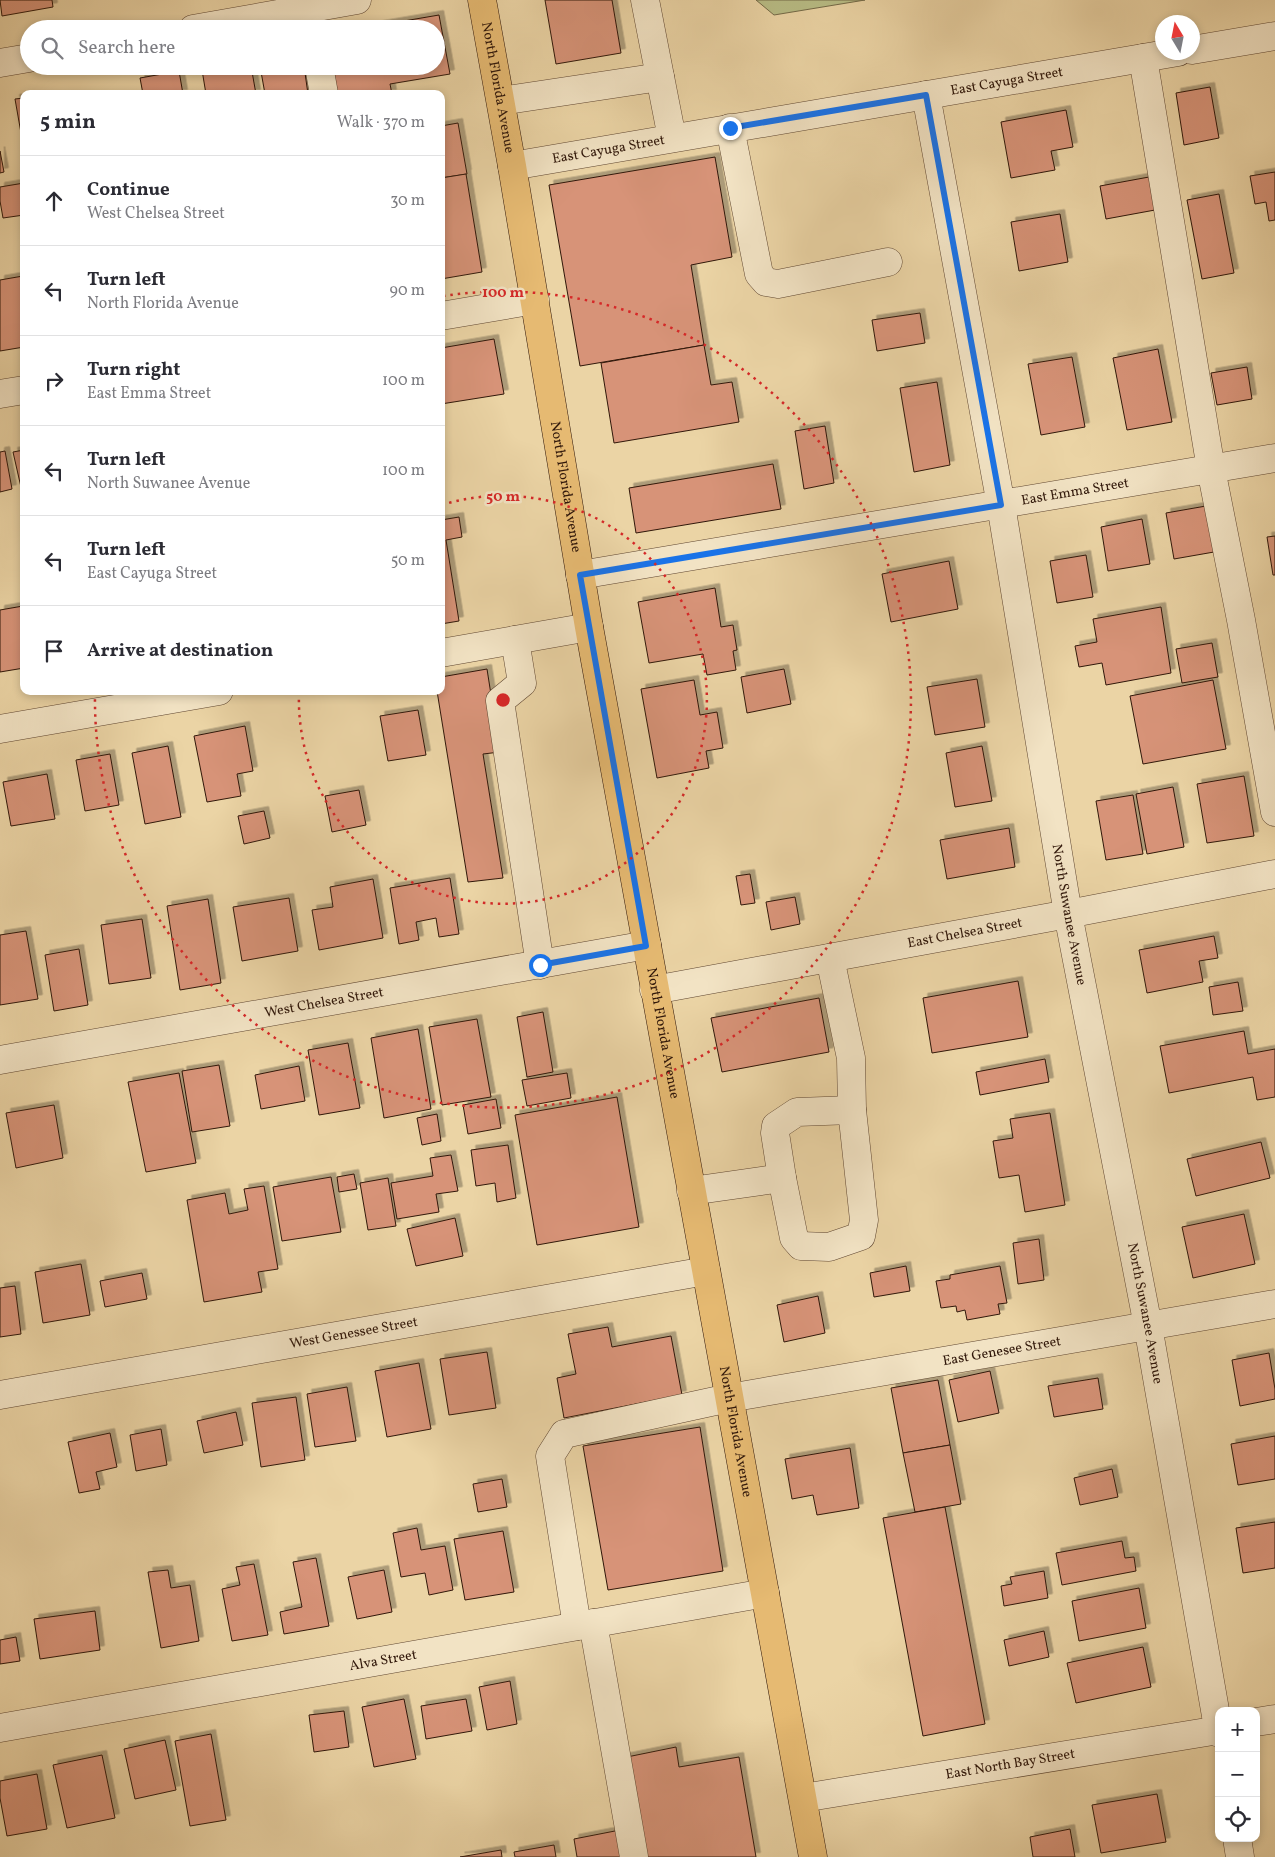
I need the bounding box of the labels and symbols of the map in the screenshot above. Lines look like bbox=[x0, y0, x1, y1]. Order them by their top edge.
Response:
north arrow bbox=[1155, 15, 1200, 60]
street label: North Florida Avenue bbox=[477, 20, 519, 155]
street label: East Cayuga Street bbox=[949, 62, 1065, 100]
route end bbox=[719, 117, 742, 140]
street label: East Cayuga Street bbox=[551, 130, 666, 168]
text: 100 m bbox=[482, 283, 525, 304]
street label: North Florida Avenue bbox=[545, 420, 586, 554]
street label: East Emma Street bbox=[1020, 473, 1130, 510]
text: 50 m bbox=[486, 487, 520, 508]
centre of rings bbox=[494, 691, 512, 709]
street label: North Suwanee Avenue bbox=[1047, 843, 1091, 987]
street label: East Chelsea Street bbox=[906, 913, 1024, 953]
route start bbox=[529, 954, 552, 977]
street label: North Florida Avenue bbox=[642, 966, 684, 1101]
street label: West Chelsea Street bbox=[263, 982, 385, 1022]
street label: North Suwanee Avenue bbox=[1123, 1241, 1167, 1386]
street label: West Genessee Street bbox=[288, 1312, 419, 1353]
street label: East Genesee Street bbox=[941, 1331, 1063, 1371]
street label: North Florida Avenue bbox=[714, 1365, 757, 1499]
street label: Alva Street bbox=[348, 1645, 418, 1676]
street label: East North Bay Street bbox=[944, 1744, 1076, 1784]

